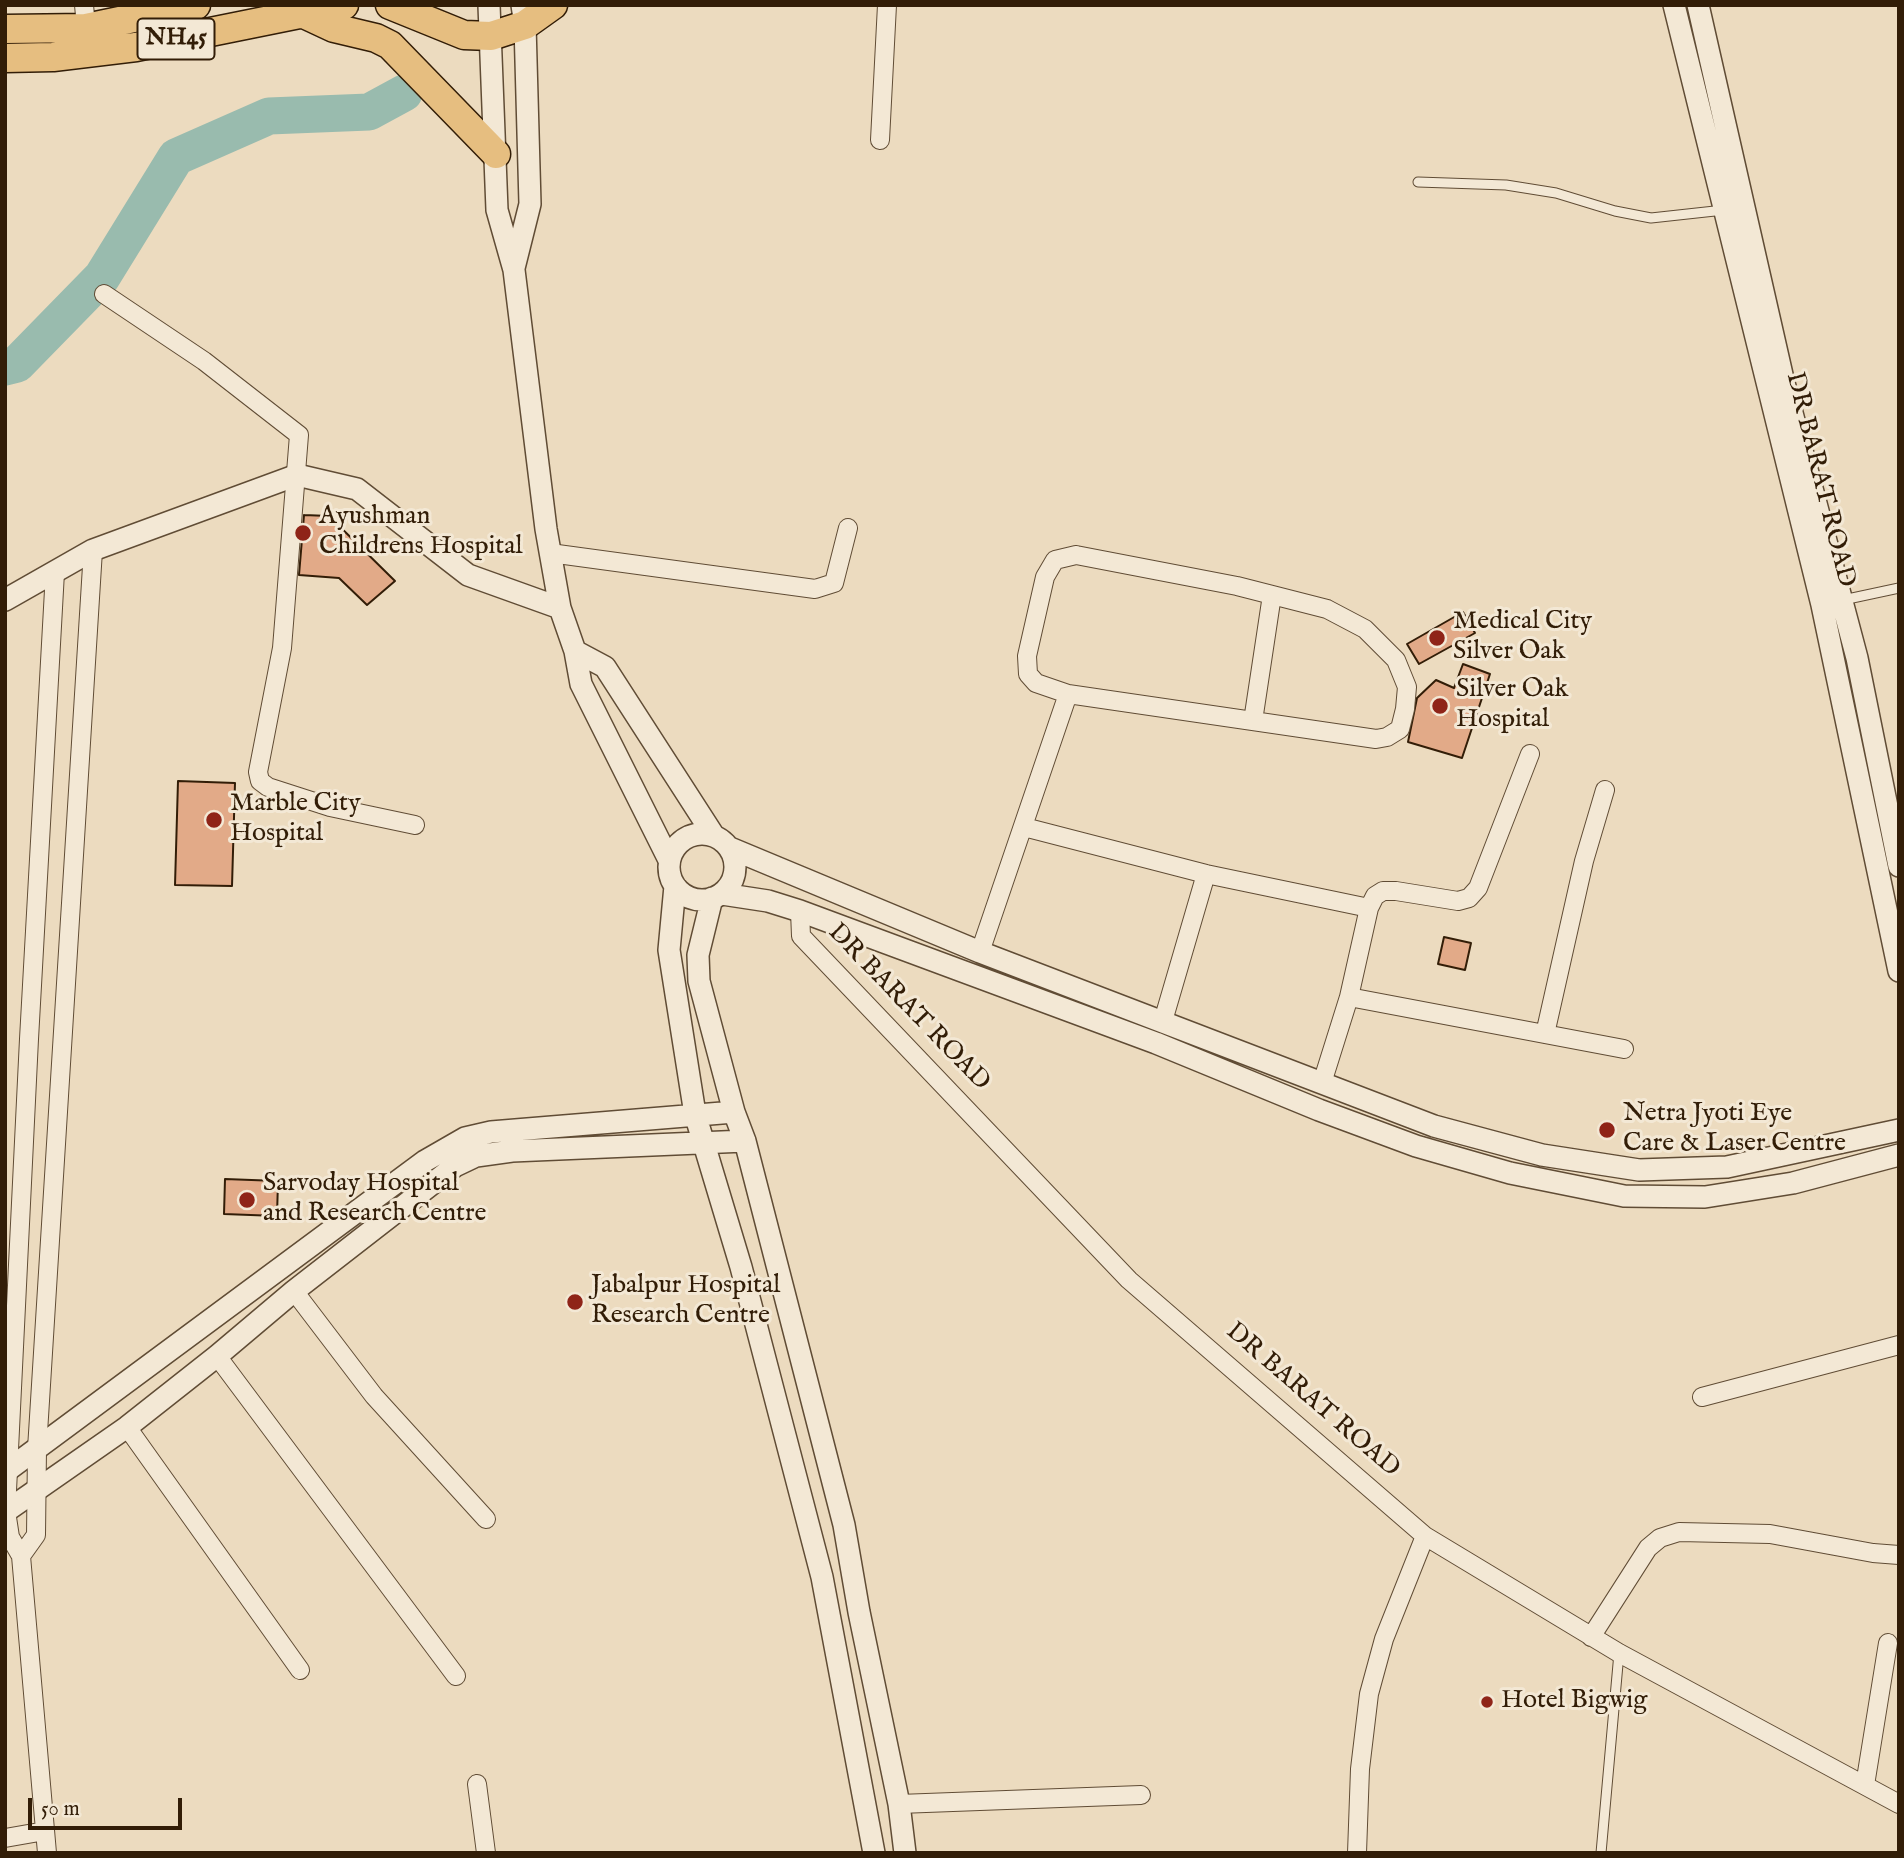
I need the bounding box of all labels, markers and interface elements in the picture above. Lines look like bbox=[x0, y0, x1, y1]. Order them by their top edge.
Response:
road number: NH45 bbox=[138, 18, 214, 60]
street label: DR BARAT ROAD bbox=[1777, 369, 1861, 591]
place label: Ayushman Childrens Hospital bbox=[319, 502, 523, 564]
marker: Ayushman Childrens Hospital bbox=[293, 523, 313, 543]
place label: Medical City Silver Oak bbox=[1453, 607, 1592, 668]
marker: Medical City Silver Oak bbox=[1427, 628, 1447, 648]
place label: Silver Oak Hospital bbox=[1456, 675, 1568, 736]
marker: Silver Oak Hospital bbox=[1430, 696, 1450, 716]
place label: Marble City Hospital bbox=[230, 789, 361, 850]
marker: Marble City Hospital bbox=[204, 810, 224, 830]
street label: DR BARAT ROAD bbox=[820, 918, 996, 1098]
place label: Netra Jyoti Eye Care & Laser Centre bbox=[1623, 1099, 1846, 1160]
marker: Netra Jyoti Eye Care & Laser Centre bbox=[1597, 1120, 1617, 1140]
place label: Sarvoday Hospital and Research Centre bbox=[263, 1169, 486, 1230]
marker: Sarvoday Hospital and Research Centre bbox=[237, 1190, 257, 1210]
place label: Jabalpur Hospital Research Centre bbox=[591, 1271, 780, 1332]
marker: Jabalpur Hospital Research Centre bbox=[565, 1292, 585, 1312]
street label: DR BARAT ROAD bbox=[1219, 1317, 1405, 1485]
place label: Hotel Bigwig bbox=[1501, 1686, 1647, 1718]
marker: Hotel Bigwig bbox=[1479, 1694, 1495, 1710]
scale bar bbox=[32, 1784, 186, 1828]
text: 50 m bbox=[41, 1796, 80, 1823]

